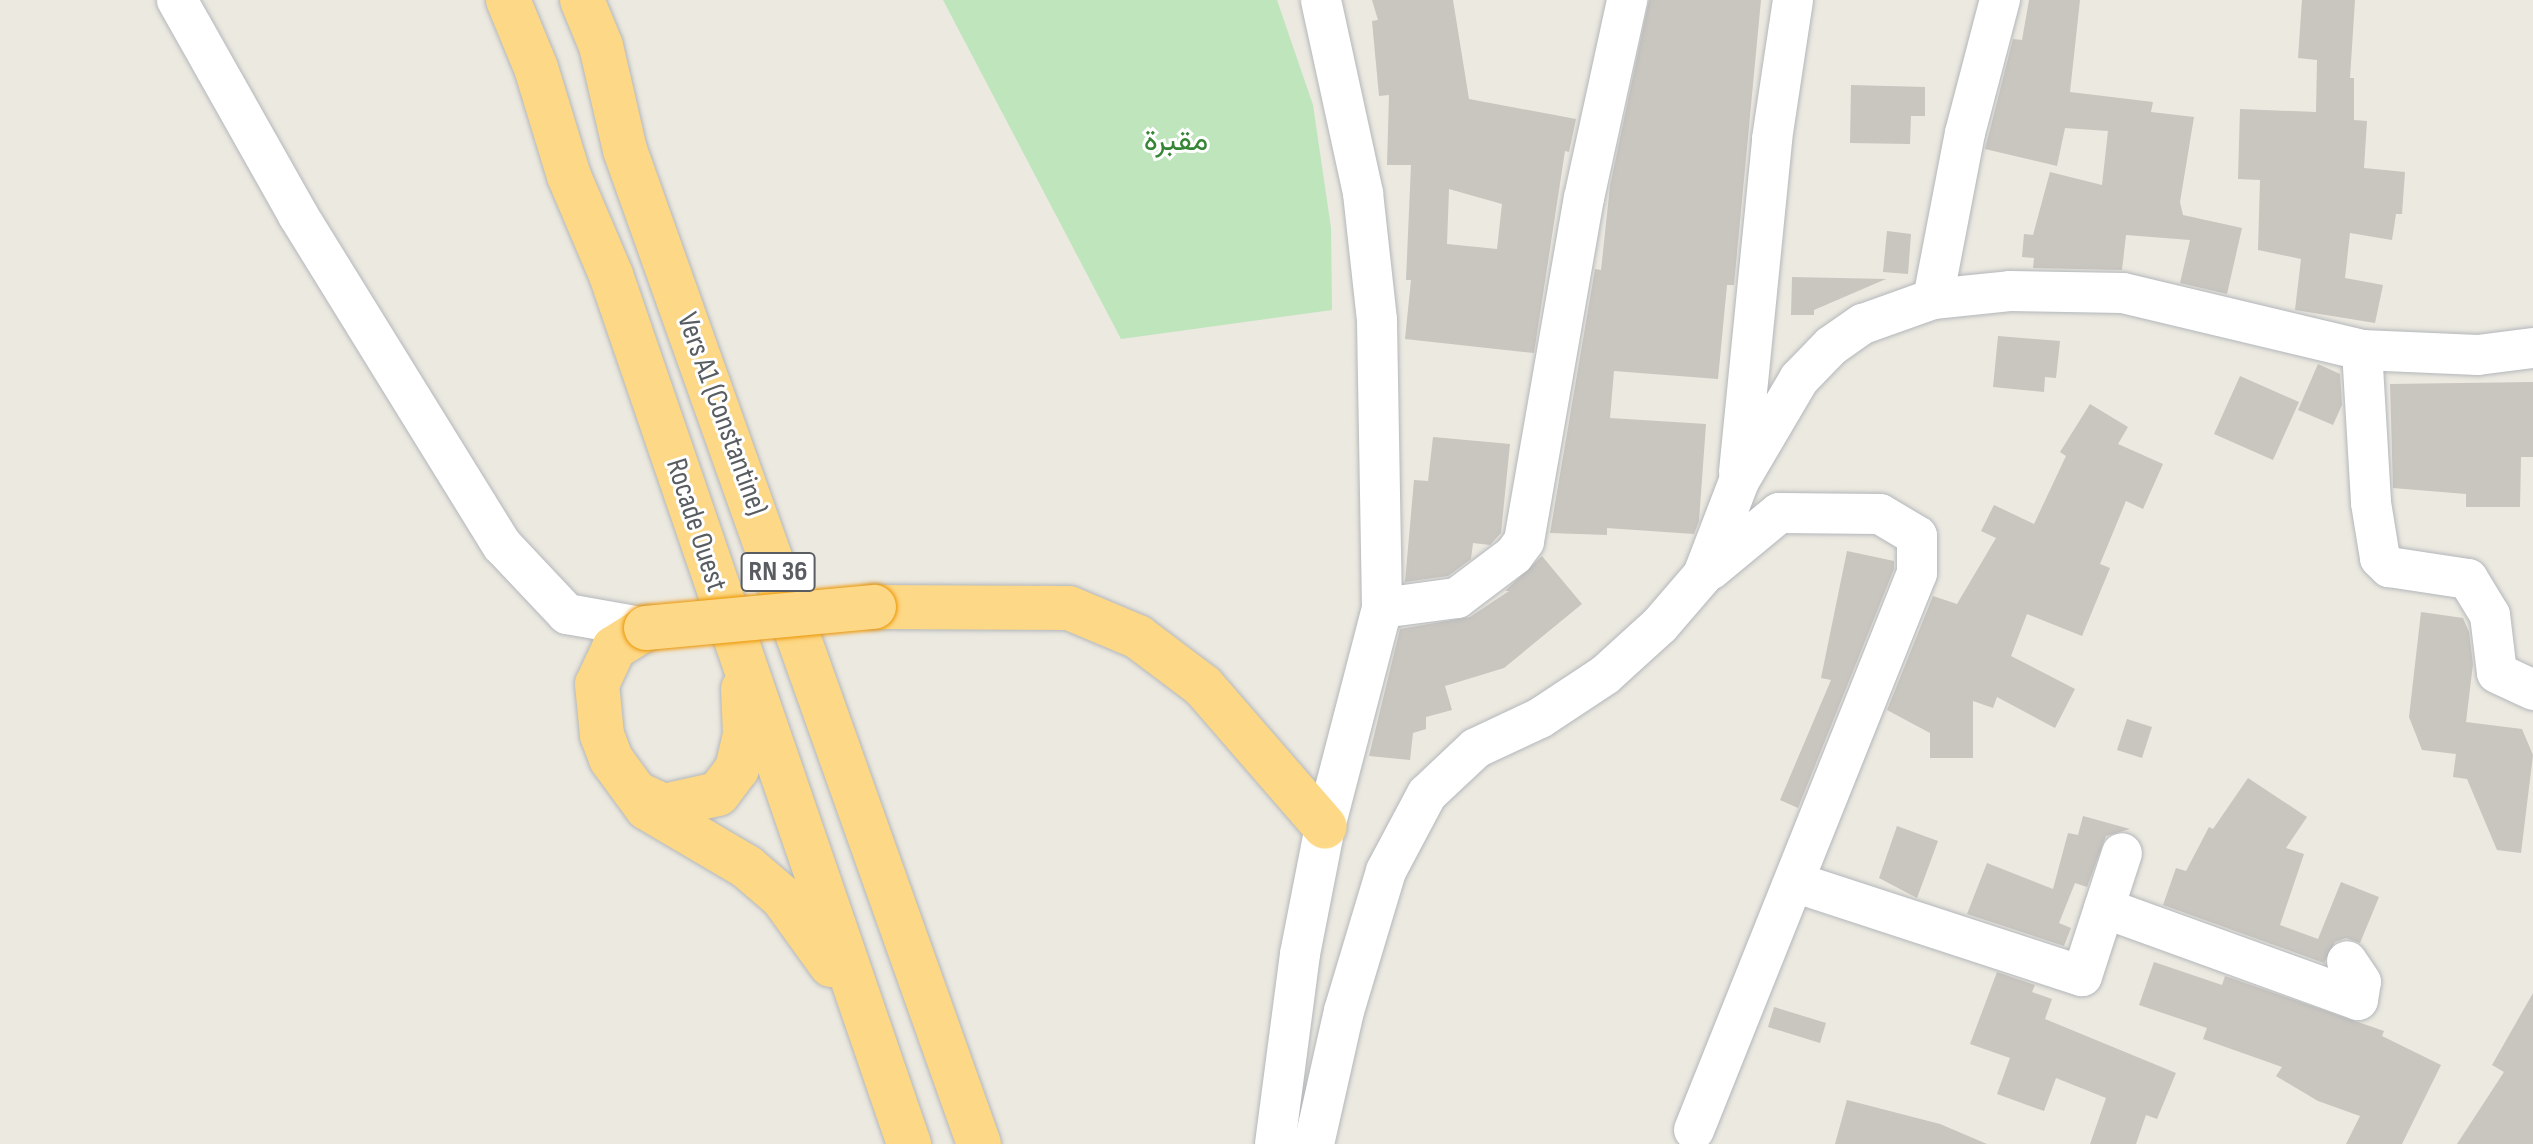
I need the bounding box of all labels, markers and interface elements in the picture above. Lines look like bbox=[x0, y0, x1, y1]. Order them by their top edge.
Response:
park label: مقبرة bbox=[1144, 123, 1208, 159]
street label: Vers A1 (Constantine) bbox=[669, 308, 775, 520]
street label: Rocade Ouest bbox=[658, 454, 734, 596]
road number: RN 36 bbox=[740, 548, 816, 596]

